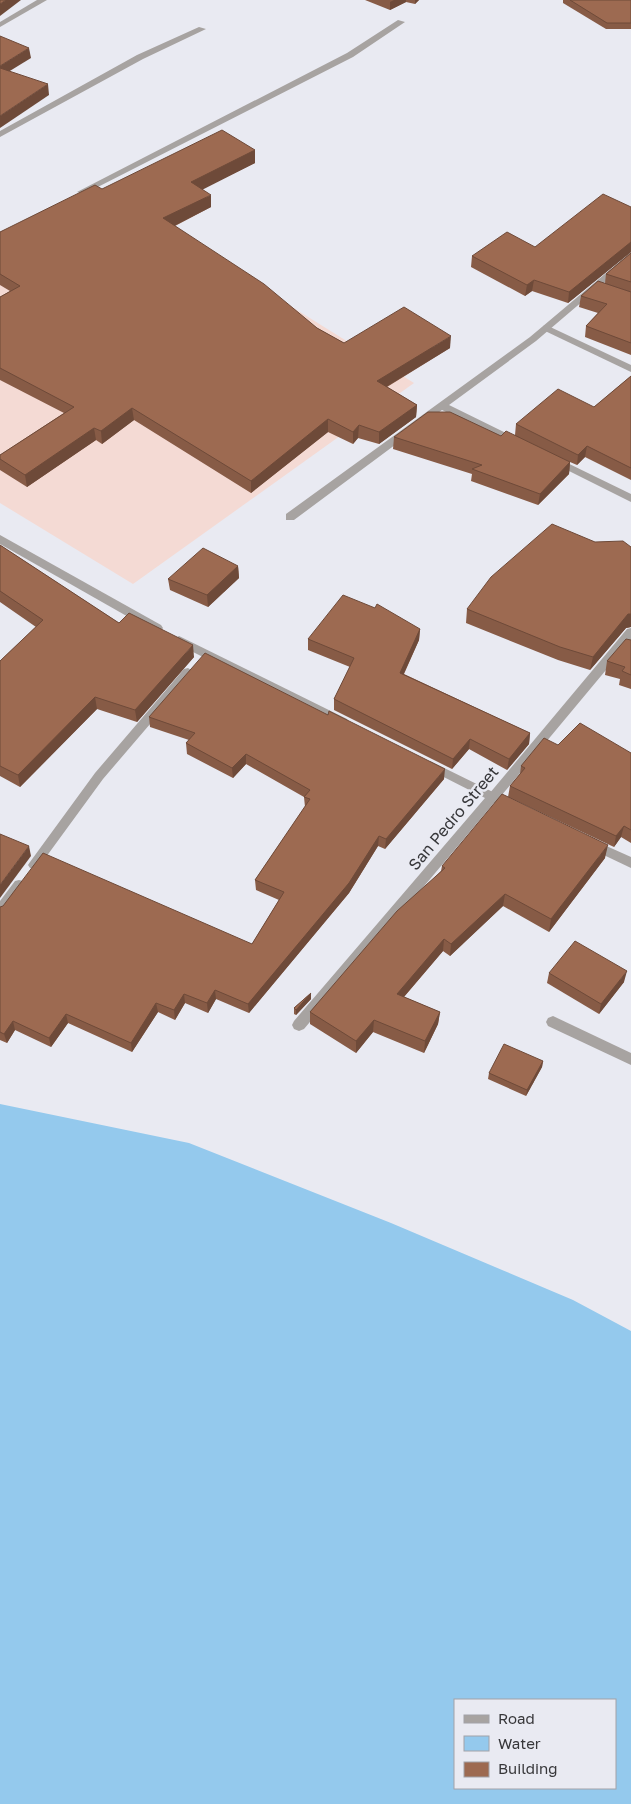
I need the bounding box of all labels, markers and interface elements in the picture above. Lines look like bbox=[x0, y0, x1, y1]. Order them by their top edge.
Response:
street label: San Pedro Street bbox=[404, 762, 502, 874]
legend bbox=[454, 1699, 616, 1789]
text: Road bbox=[498, 1709, 535, 1727]
text: Water bbox=[498, 1734, 541, 1752]
text: Building bbox=[498, 1759, 558, 1777]

